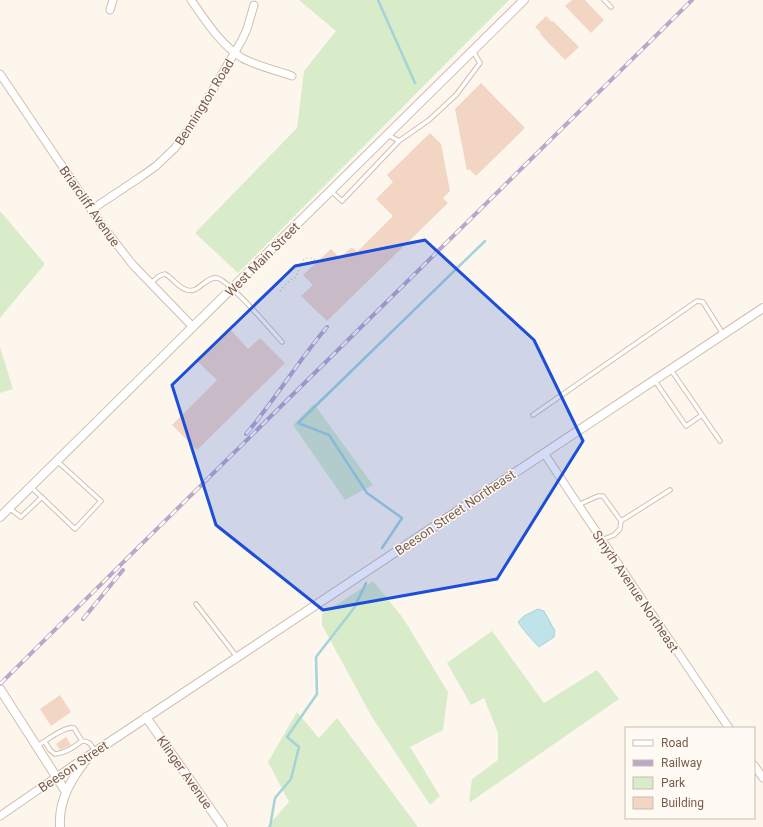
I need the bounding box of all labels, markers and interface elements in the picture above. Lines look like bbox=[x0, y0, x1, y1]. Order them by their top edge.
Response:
street label: Bennington Road bbox=[172, 56, 237, 148]
street label: Briarcliff Avenue bbox=[56, 163, 123, 250]
street label: West Main Street bbox=[222, 219, 303, 300]
street label: Beeson Street Northeast bbox=[392, 467, 518, 558]
street label: Smyth Avenue Northeast bbox=[589, 528, 682, 655]
legend bbox=[625, 727, 755, 819]
street label: Klinger Avenue bbox=[154, 733, 215, 812]
text: Road bbox=[661, 736, 689, 750]
street label: Beeson Street bbox=[36, 738, 111, 795]
text: Railway bbox=[661, 756, 702, 770]
text: Park bbox=[661, 776, 686, 790]
text: Building bbox=[661, 796, 704, 810]

